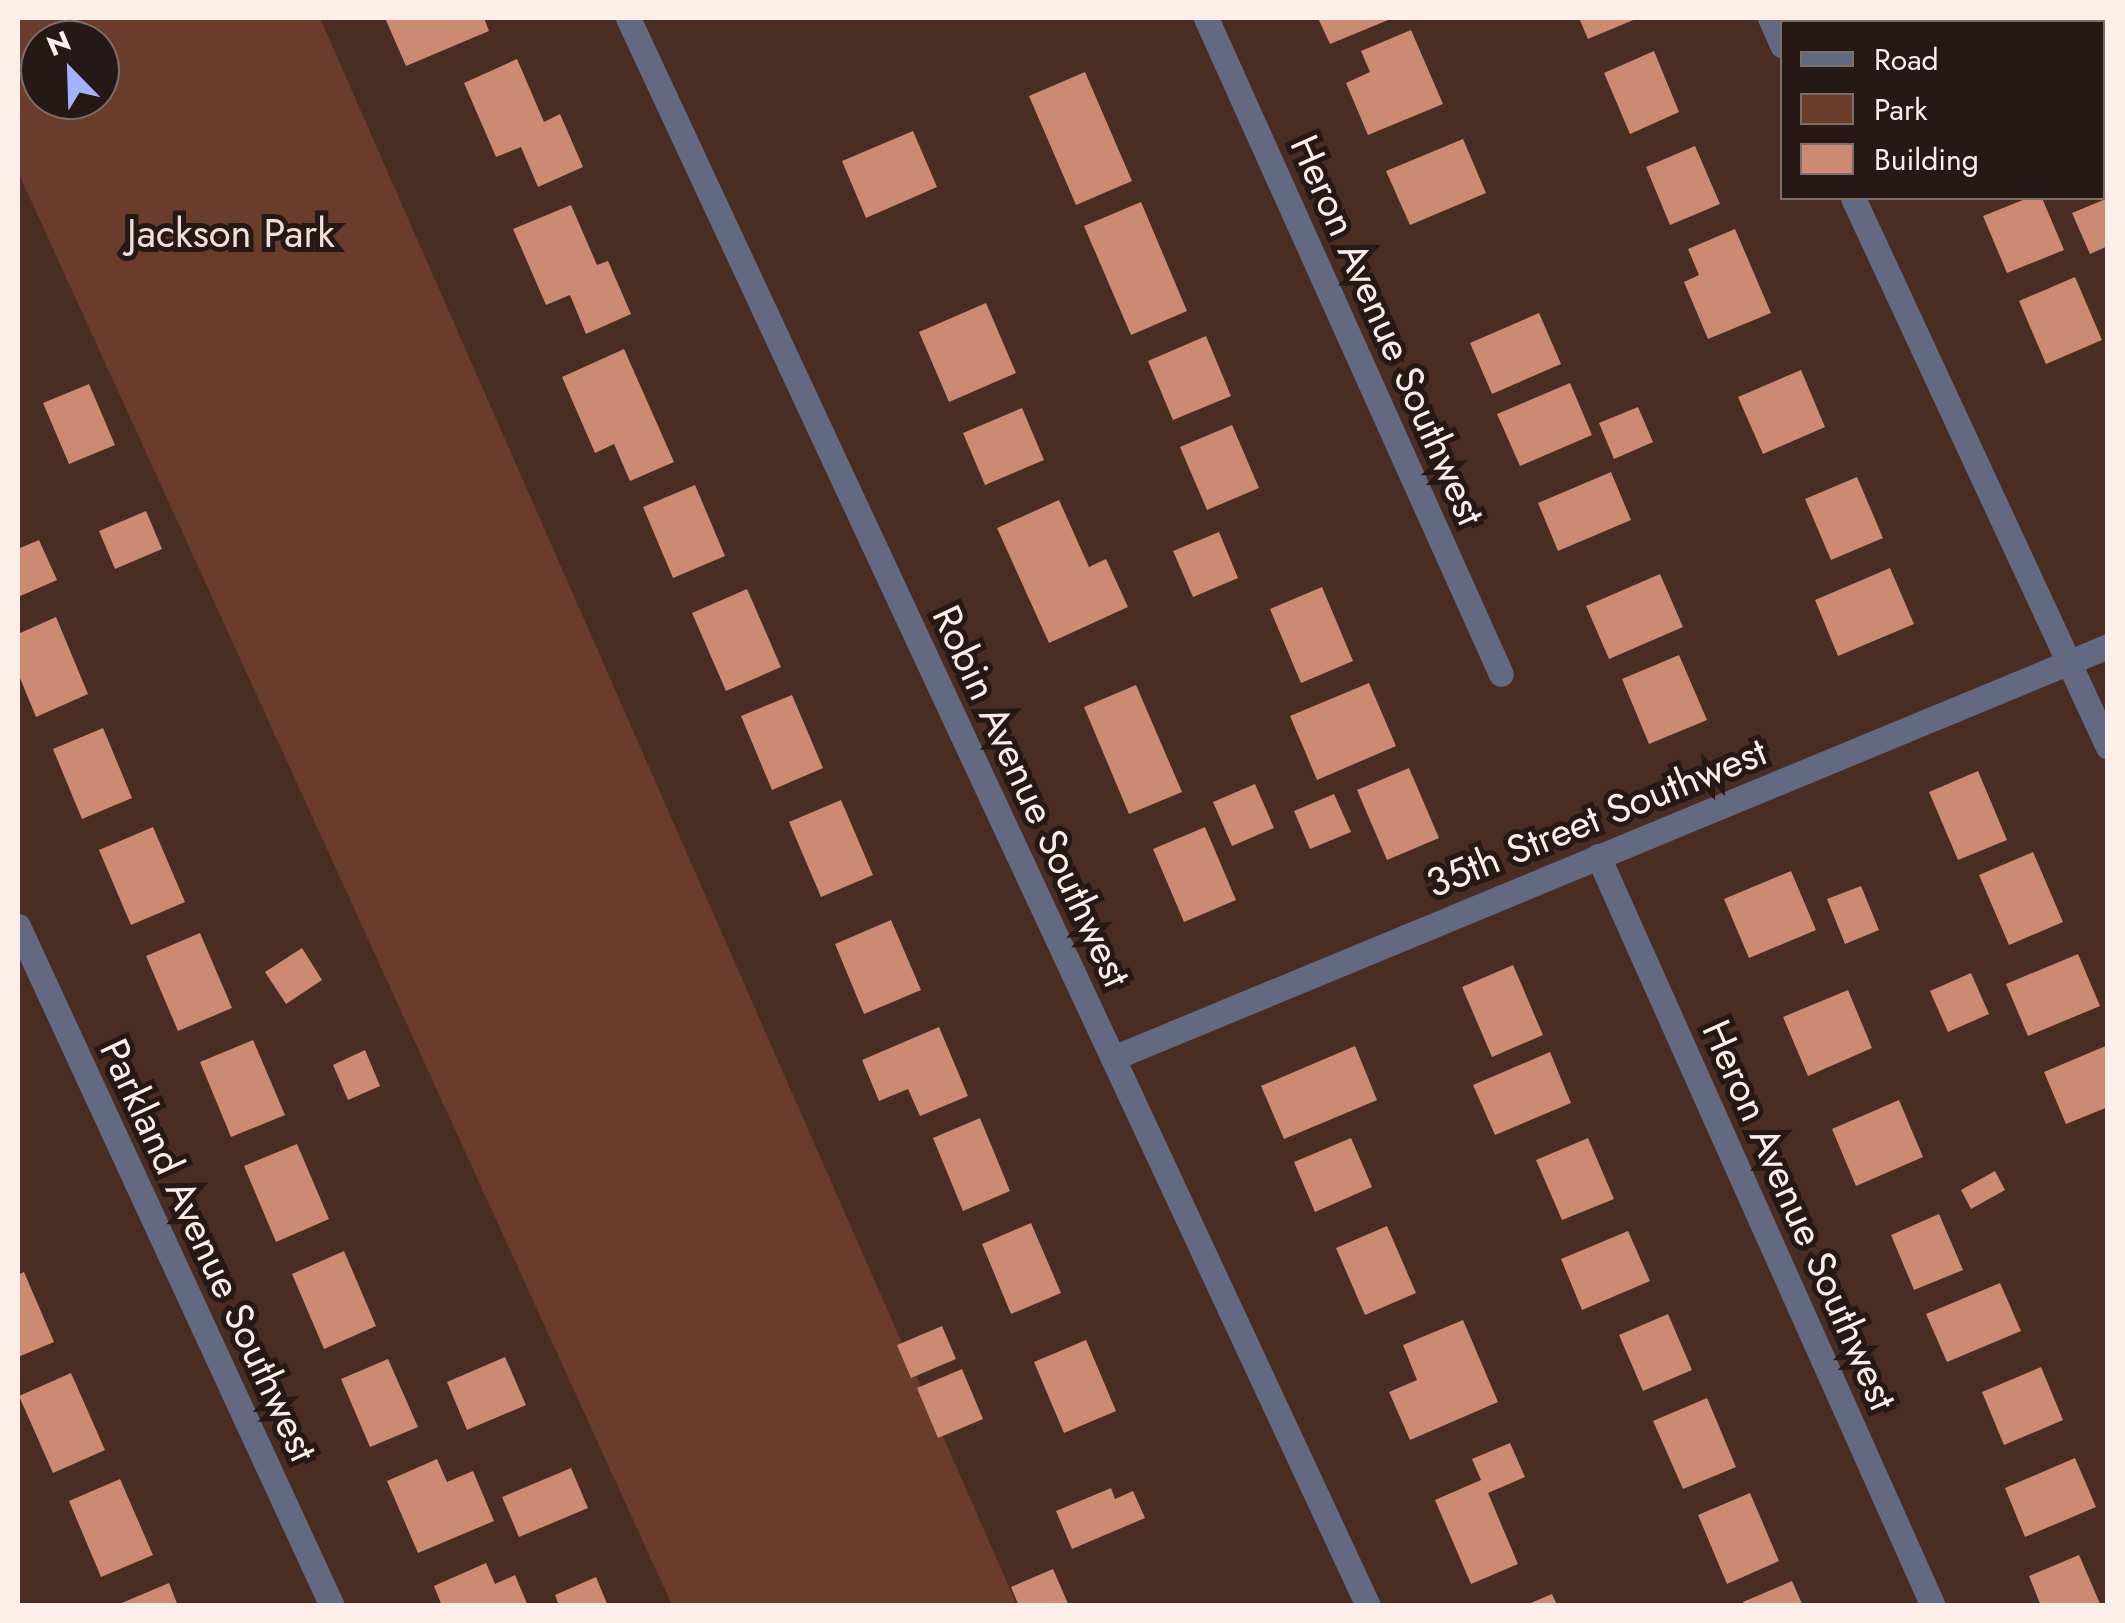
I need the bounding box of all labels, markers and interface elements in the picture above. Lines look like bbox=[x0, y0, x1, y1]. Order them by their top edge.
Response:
north arrow bbox=[20, 20, 120, 120]
legend bbox=[1780, 20, 2105, 200]
text: N bbox=[41, 21, 77, 67]
text: Road bbox=[1874, 38, 1939, 81]
text: Park bbox=[1874, 88, 1927, 131]
street label: Heron Avenue Southwest bbox=[1280, 128, 1496, 532]
text: Building bbox=[1874, 138, 1979, 181]
park label: Jackson Park bbox=[127, 209, 335, 257]
street label: Robin Avenue Southwest bbox=[923, 598, 1141, 994]
street label: 35th Street Southwest bbox=[1419, 727, 1773, 907]
street label: Heron Avenue Southwest bbox=[1692, 1013, 1908, 1417]
street label: Parkland Avenue Southwest bbox=[90, 1031, 328, 1469]

